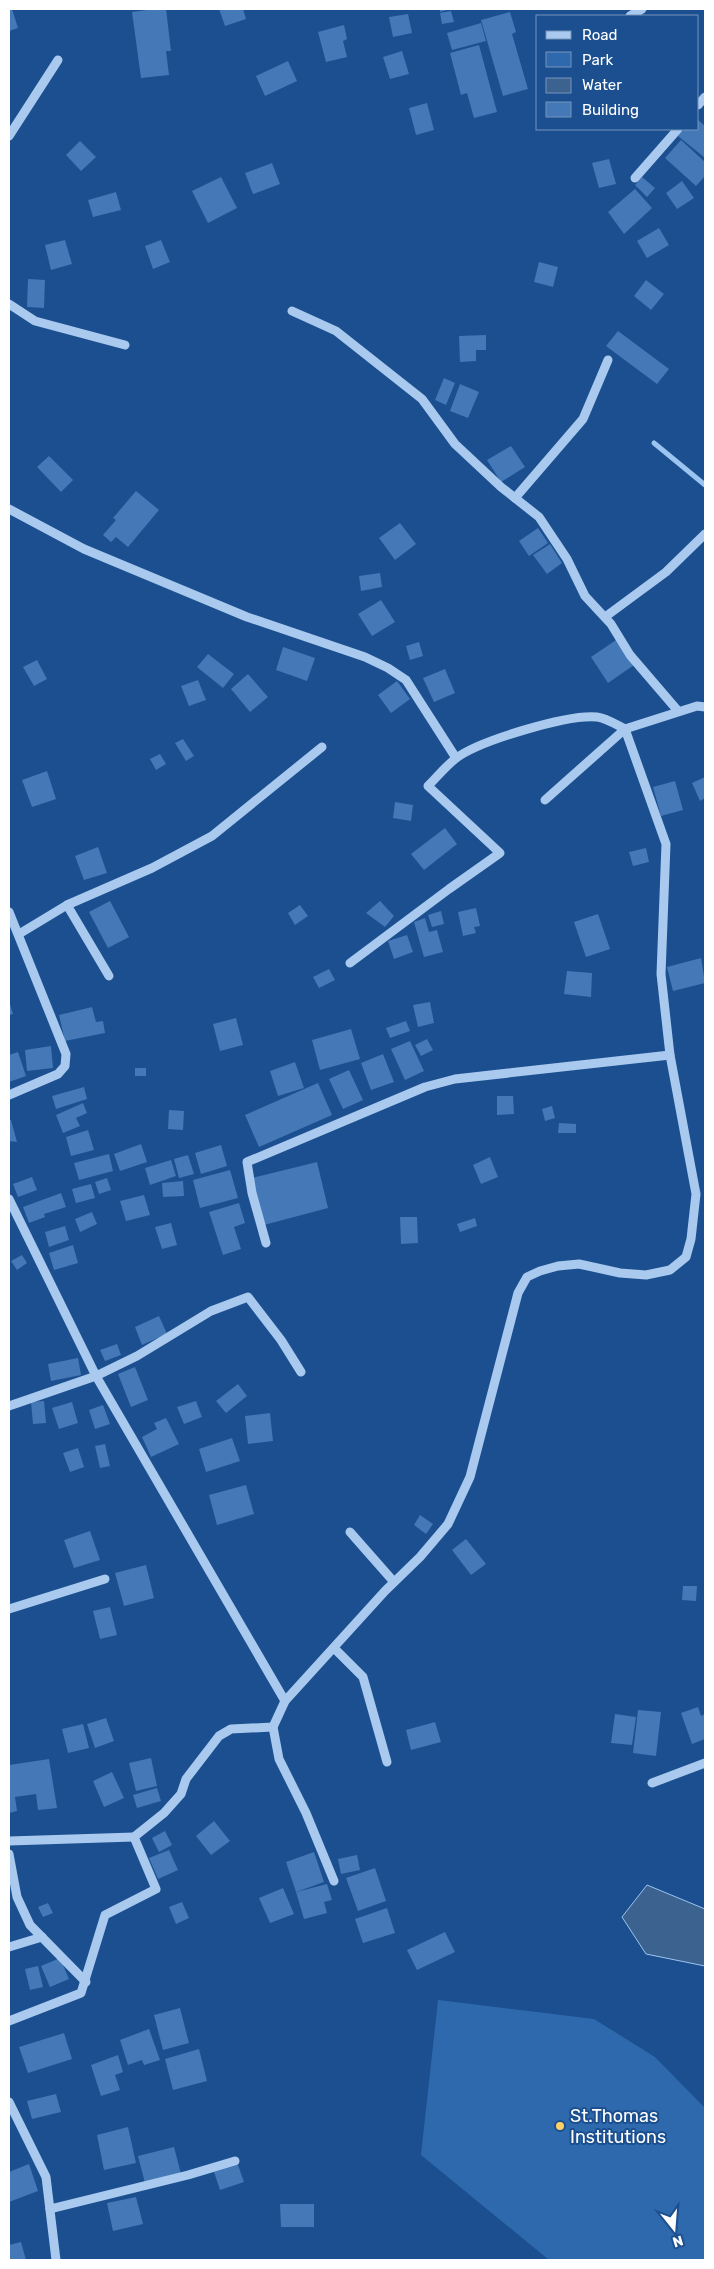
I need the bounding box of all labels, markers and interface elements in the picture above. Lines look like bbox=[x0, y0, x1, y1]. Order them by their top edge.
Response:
legend bbox=[536, 15, 699, 130]
text: Road bbox=[582, 26, 618, 44]
text: Park bbox=[582, 51, 613, 69]
text: Water bbox=[582, 76, 622, 94]
text: Building bbox=[582, 101, 639, 119]
place label: St.Thomas Institutions bbox=[570, 2105, 666, 2148]
marker: St.Thomas Institutions bbox=[554, 2120, 566, 2132]
north arrow bbox=[649, 2204, 699, 2254]
text: N bbox=[670, 2231, 685, 2251]

